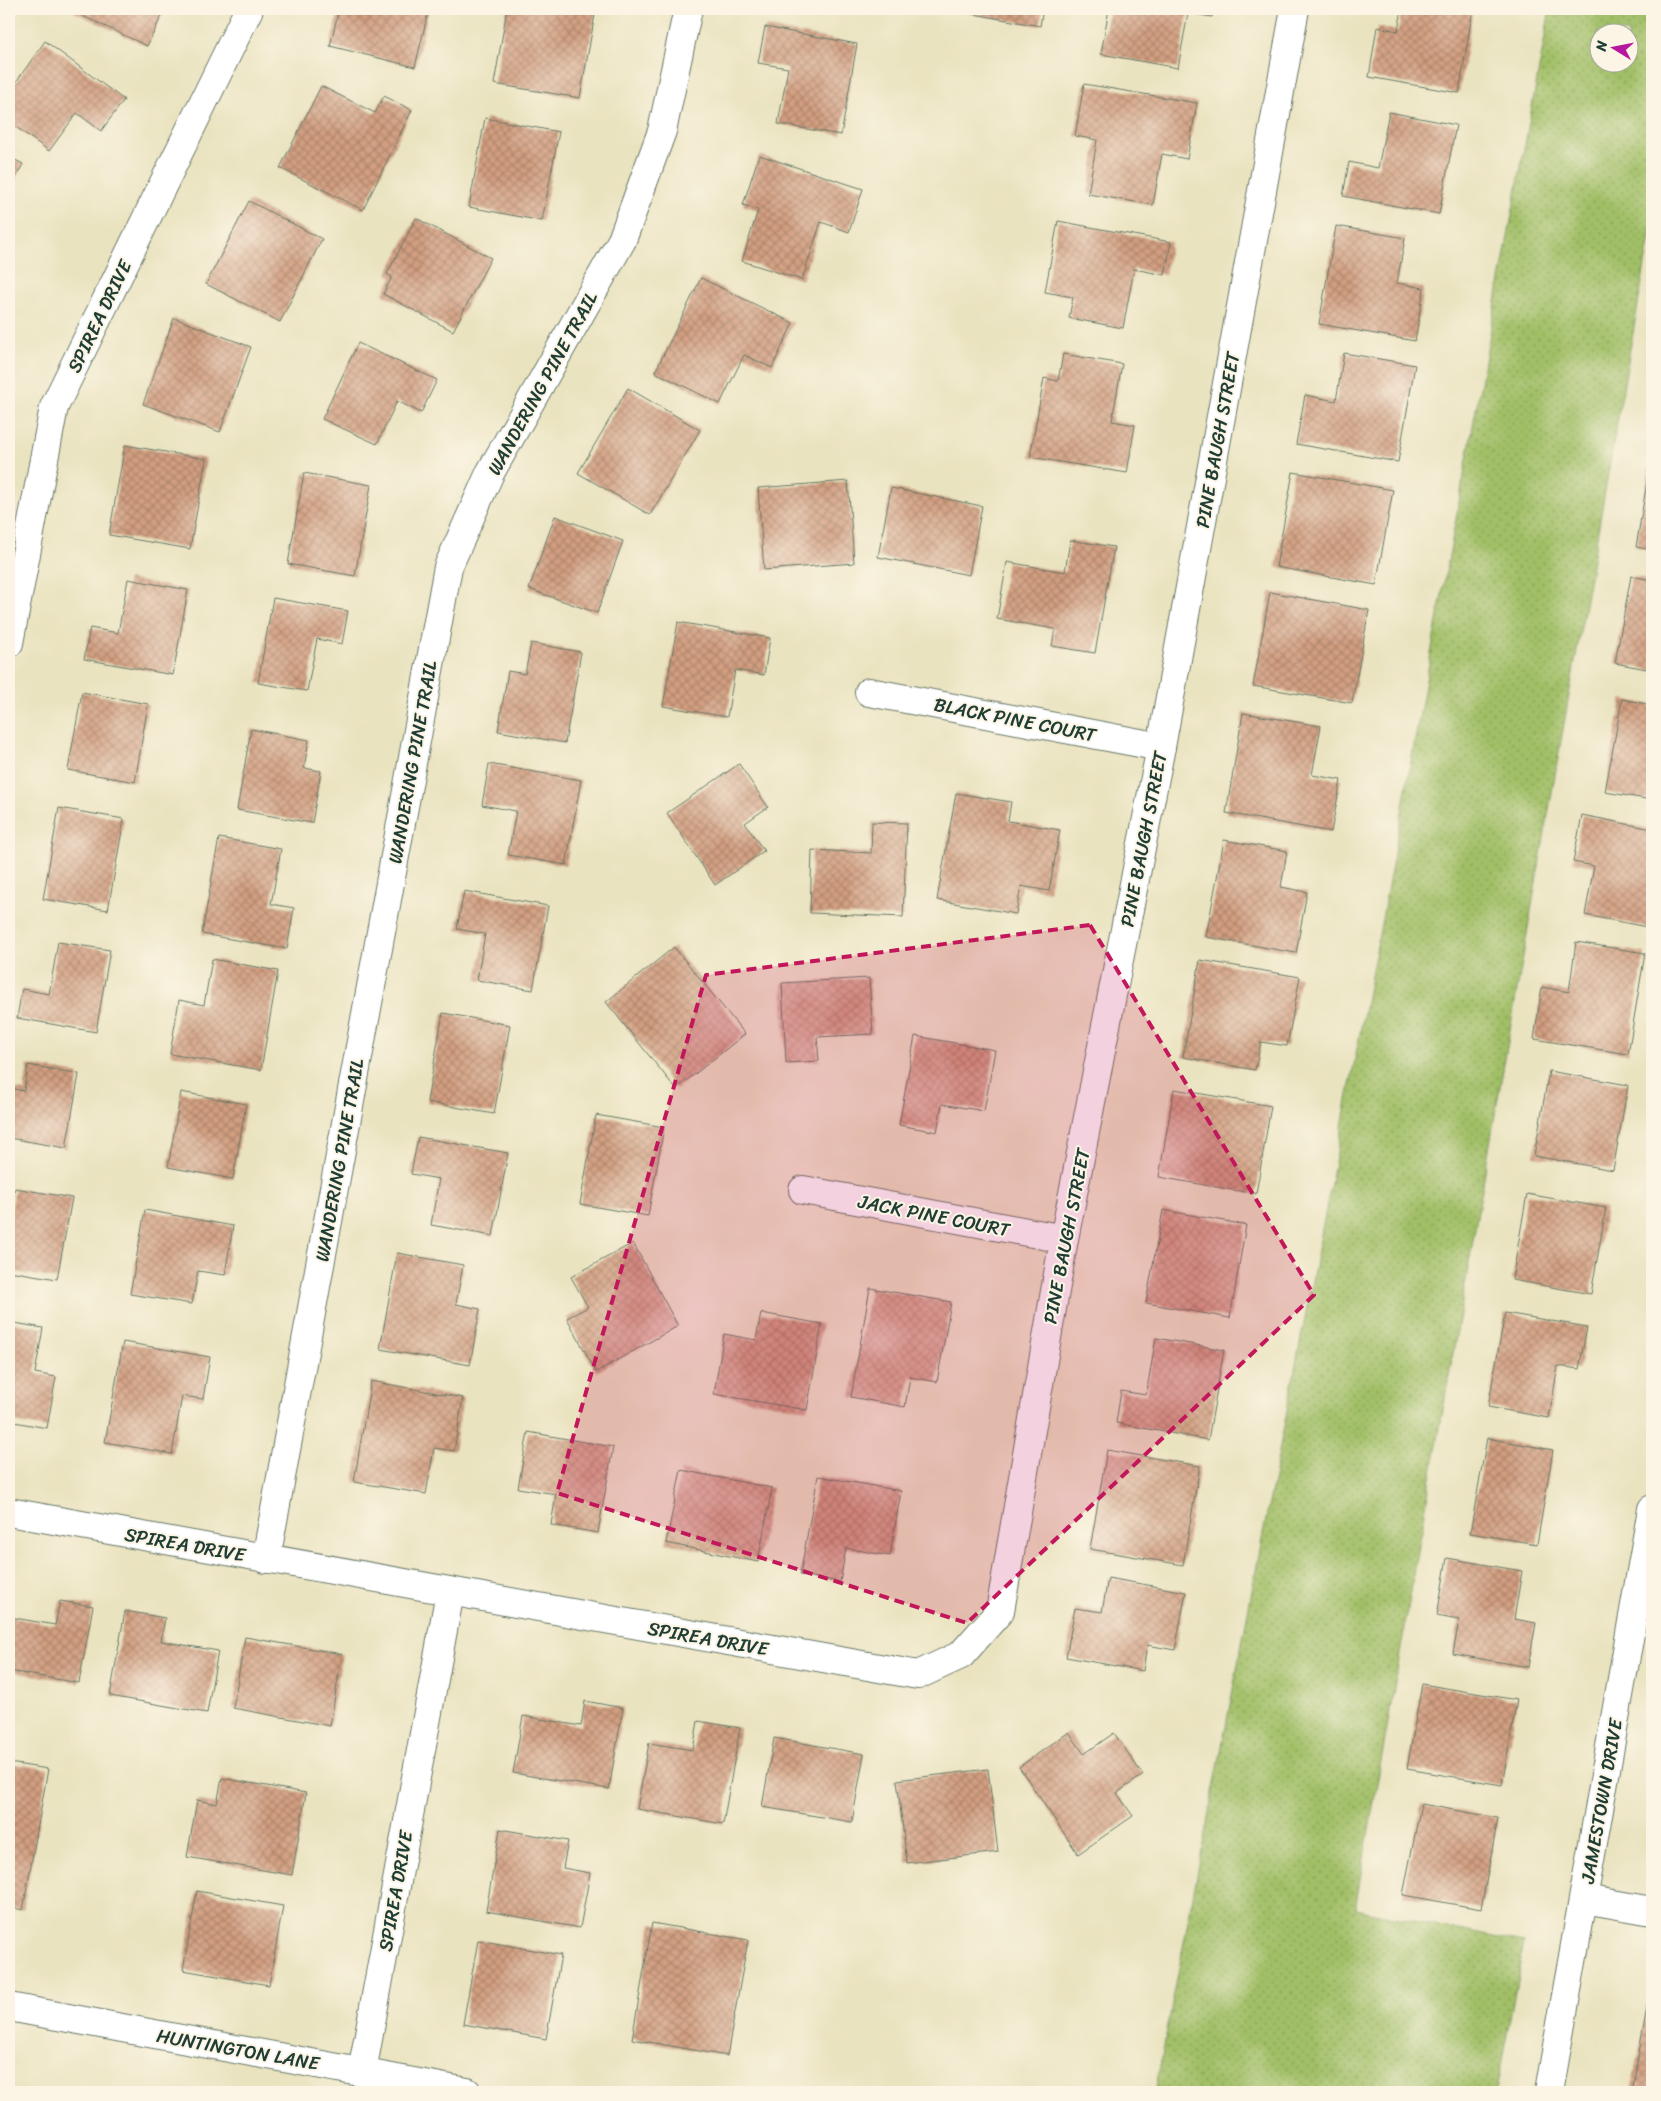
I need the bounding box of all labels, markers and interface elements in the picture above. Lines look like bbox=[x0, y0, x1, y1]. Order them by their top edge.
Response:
north arrow bbox=[1588, 22, 1638, 72]
text: N bbox=[1588, 39, 1615, 54]
street label: SPIREA DRIVE bbox=[58, 253, 142, 378]
street label: WANDERING PINE TRAIL bbox=[478, 285, 607, 481]
street label: PINE BAUGH STREET bbox=[1186, 348, 1249, 531]
street label: WANDERING PINE TRAIL bbox=[378, 658, 447, 866]
street label: BLACK PINE COURT bbox=[931, 688, 1100, 752]
street label: PINE BAUGH STREET bbox=[1110, 747, 1177, 930]
street label: WANDERING PINE TRAIL bbox=[305, 1056, 374, 1264]
street label: PINE BAUGH STREET bbox=[1033, 1144, 1100, 1327]
street label: JACK PINE COURT bbox=[854, 1184, 1013, 1247]
street label: SPIREA DRIVE bbox=[122, 1518, 249, 1572]
street label: SPIREA DRIVE bbox=[645, 1612, 772, 1666]
street label: JAMESTOWN DRIVE bbox=[1571, 1715, 1632, 1887]
street label: SPIREA DRIVE bbox=[369, 1827, 423, 1954]
street label: HUNTINGTON LANE bbox=[154, 2019, 323, 2080]

